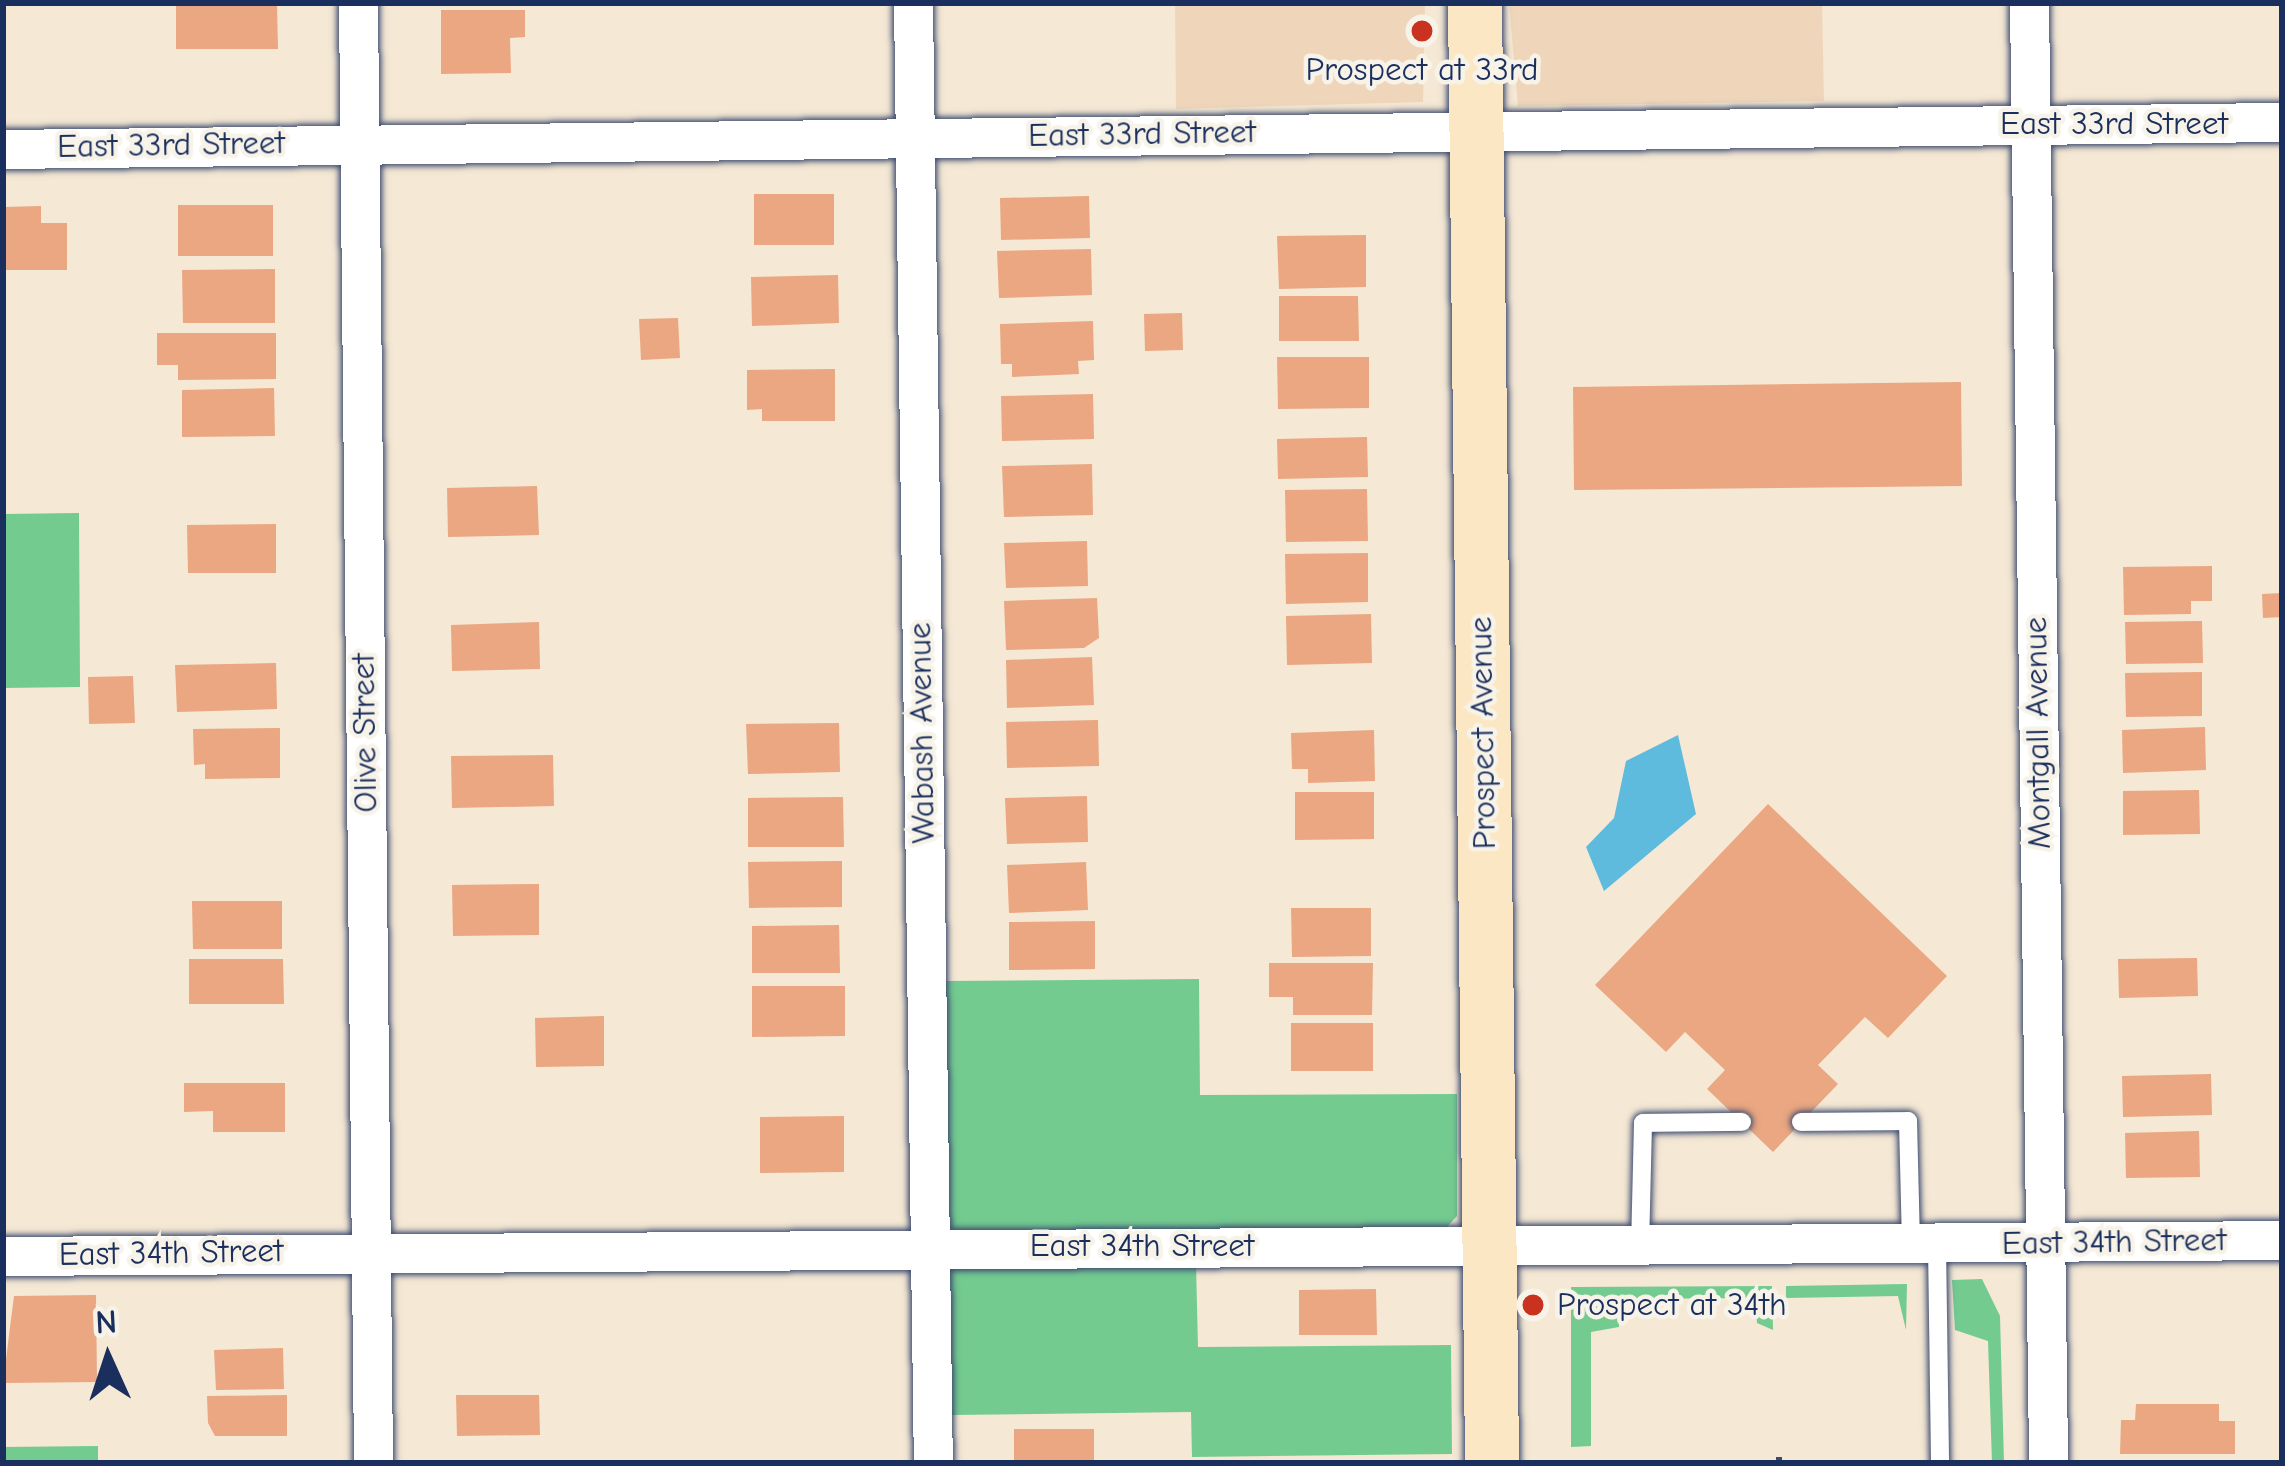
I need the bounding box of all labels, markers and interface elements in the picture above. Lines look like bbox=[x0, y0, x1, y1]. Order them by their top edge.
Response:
marker: Prospect at 33rd bbox=[1409, 18, 1435, 44]
place label: Prospect at 33rd bbox=[1306, 50, 1538, 90]
street label: East 33rd Street bbox=[2000, 104, 2228, 144]
street label: East 33rd Street bbox=[1028, 112, 1256, 156]
street label: East 33rd Street bbox=[57, 123, 285, 167]
street label: Prospect Avenue bbox=[1461, 616, 1505, 850]
street label: Montgall Avenue bbox=[2016, 617, 2060, 849]
street label: Wabash Avenue bbox=[900, 622, 944, 844]
street label: Olive Street bbox=[344, 653, 386, 813]
street label: East 34th Street bbox=[2001, 1220, 2227, 1264]
street label: East 34th Street bbox=[1030, 1226, 1254, 1266]
street label: East 34th Street bbox=[58, 1231, 284, 1275]
place label: Prospect at 34th bbox=[1557, 1285, 1787, 1325]
marker: Prospect at 34th bbox=[1520, 1292, 1546, 1318]
north arrow bbox=[48, 1298, 168, 1418]
text: N bbox=[94, 1303, 118, 1342]

